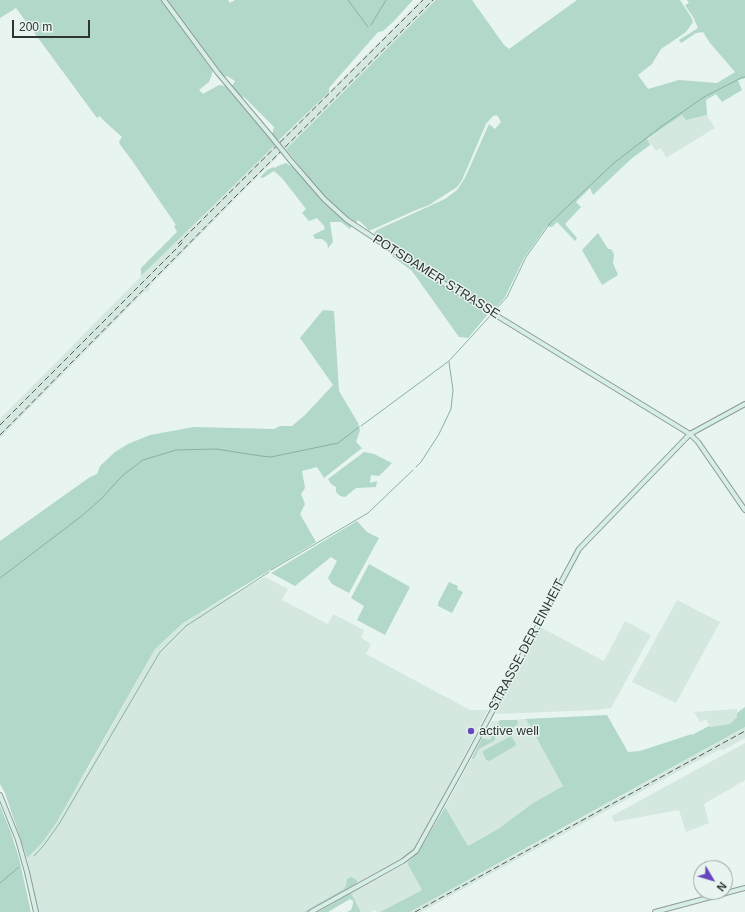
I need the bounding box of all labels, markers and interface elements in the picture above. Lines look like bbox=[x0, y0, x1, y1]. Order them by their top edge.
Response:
scale bar bbox=[14, 12, 92, 38]
text: 200 m bbox=[19, 20, 52, 34]
street label: POTSDAMER STRASSE bbox=[370, 232, 502, 322]
street label: STRASSE DER EINHEIT bbox=[486, 577, 568, 713]
place label: active well bbox=[479, 723, 539, 739]
marker: active well bbox=[466, 726, 476, 736]
north arrow bbox=[693, 860, 733, 900]
text: N bbox=[714, 880, 729, 894]

